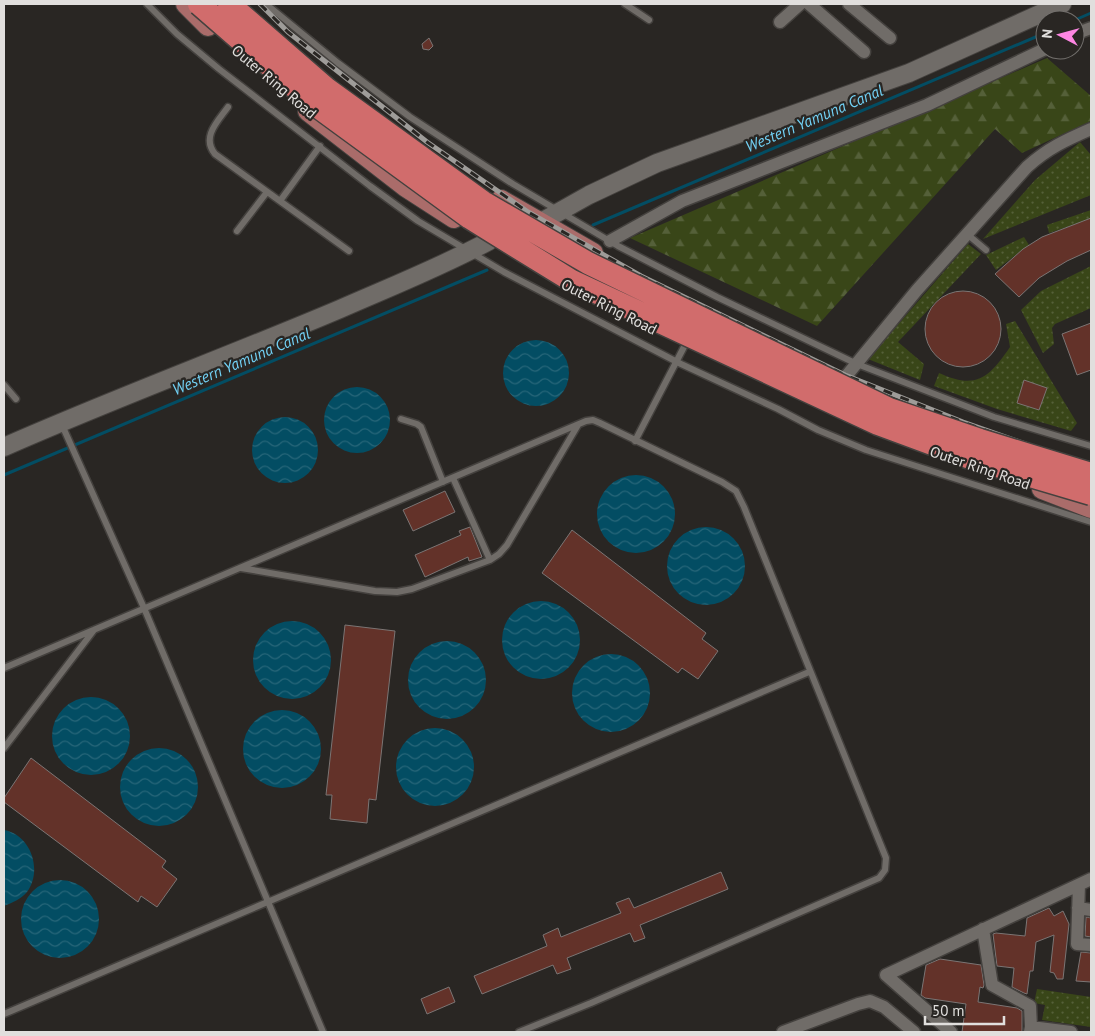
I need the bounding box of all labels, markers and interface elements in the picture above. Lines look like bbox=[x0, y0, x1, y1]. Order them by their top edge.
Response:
north arrow bbox=[1035, 10, 1085, 60]
text: N bbox=[1038, 28, 1057, 39]
street label: Outer Ring Road bbox=[228, 41, 321, 123]
water label: Western Yamuna Canal bbox=[742, 80, 887, 156]
street label: Outer Ring Road bbox=[558, 274, 660, 339]
water label: Western Yamuna Canal bbox=[169, 323, 314, 399]
street label: Outer Ring Road bbox=[927, 441, 1033, 494]
scale bar bbox=[925, 994, 1004, 1026]
text: 50 m bbox=[932, 1001, 965, 1020]

